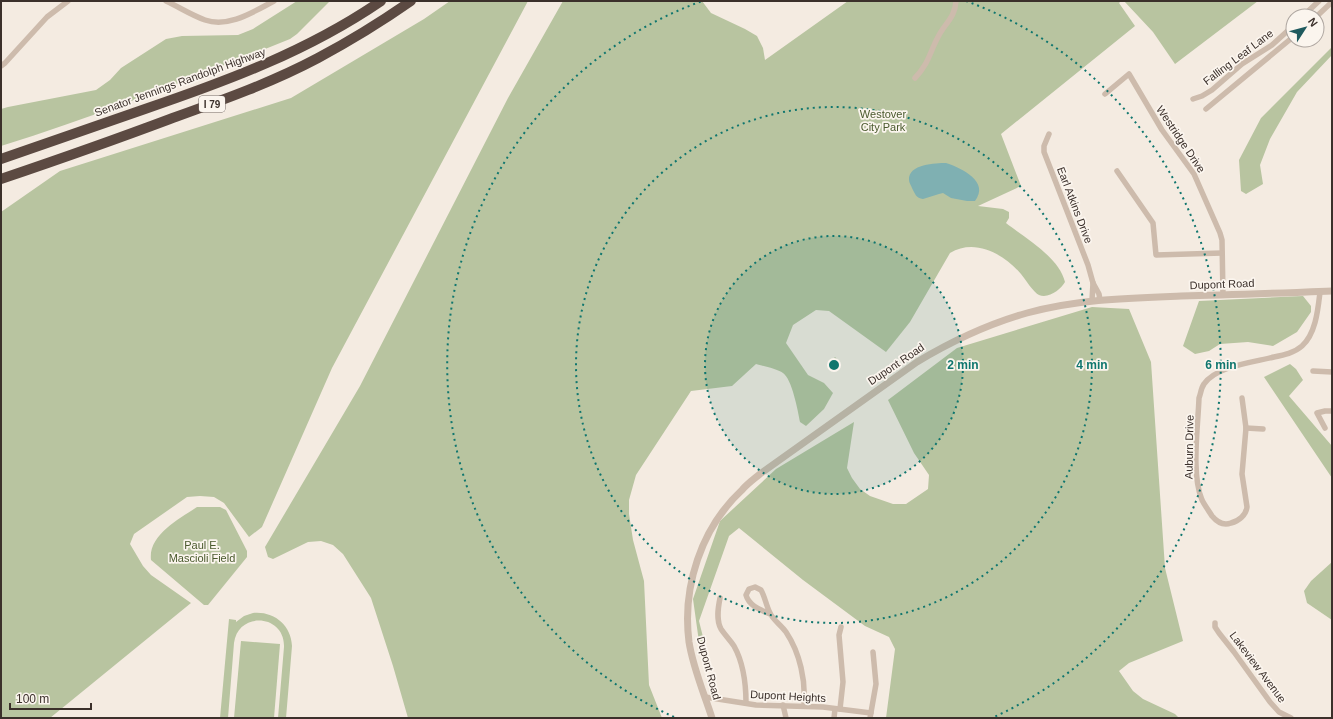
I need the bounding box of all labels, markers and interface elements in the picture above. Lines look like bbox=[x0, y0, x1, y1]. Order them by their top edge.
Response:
north arrow bbox=[1285, 8, 1325, 48]
text: N bbox=[1306, 15, 1320, 29]
street label: Falling Leaf Lane bbox=[1201, 27, 1275, 87]
street label: Senator Jennings Randolph Highway bbox=[93, 45, 268, 119]
road number: I 79 bbox=[199, 96, 225, 112]
street label: Westridge Drive bbox=[1154, 103, 1208, 175]
park label: Westover City Park bbox=[860, 108, 906, 133]
street label: Earl Atkins Drive bbox=[1055, 165, 1095, 245]
street label: Dupont Road bbox=[1189, 277, 1255, 291]
street label: Dupont Road bbox=[866, 341, 926, 387]
centre of rings bbox=[827, 358, 841, 372]
text: 2 min bbox=[947, 358, 979, 372]
text: 4 min bbox=[1076, 358, 1108, 372]
text: 6 min bbox=[1205, 358, 1237, 372]
street label: Auburn Drive bbox=[1182, 415, 1196, 479]
park label: Paul E. Mascioli Field bbox=[169, 539, 235, 564]
street label: Lakeview Avenue bbox=[1228, 629, 1288, 705]
street label: Dupont Road bbox=[695, 635, 723, 701]
scale bar bbox=[10, 685, 91, 711]
street label: Dupont Heights bbox=[750, 688, 827, 704]
text: 100 m bbox=[16, 692, 49, 706]

